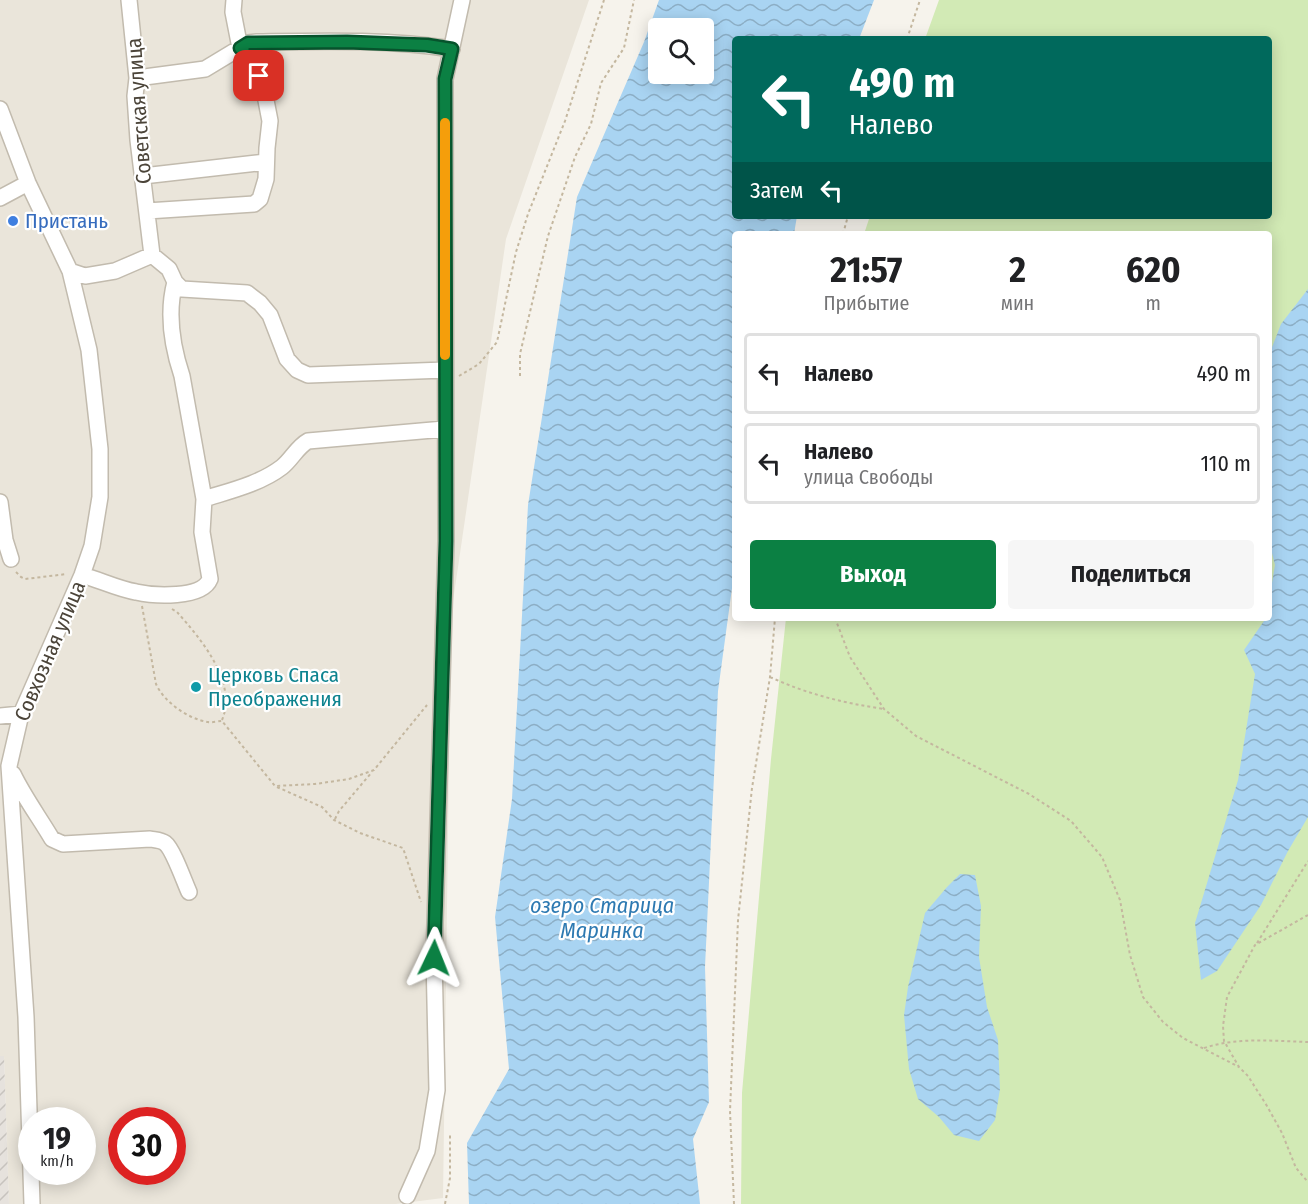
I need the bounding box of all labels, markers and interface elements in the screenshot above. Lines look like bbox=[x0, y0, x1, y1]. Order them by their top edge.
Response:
map controls bbox=[648, 18, 714, 84]
button: search bbox=[648, 18, 714, 84]
street label: Советская улица bbox=[121, 37, 157, 185]
pin bbox=[233, 50, 284, 101]
text: 490 m bbox=[849, 58, 955, 108]
icon: arrive bbox=[242, 59, 275, 92]
icon: left bbox=[750, 60, 828, 138]
text: Налево bbox=[849, 109, 933, 141]
icon: left bbox=[815, 174, 848, 207]
text: Затем bbox=[750, 177, 803, 204]
place label: Пристань bbox=[25, 208, 108, 234]
marker: Пристань bbox=[6, 214, 20, 228]
text: 21:57 bbox=[830, 248, 902, 292]
text: 2 bbox=[1009, 248, 1026, 292]
text: 620 bbox=[1126, 248, 1181, 292]
text: Прибытие bbox=[823, 291, 909, 315]
text: мин bbox=[1001, 291, 1034, 315]
text: m bbox=[1145, 291, 1161, 315]
icon: left bbox=[753, 357, 786, 390]
text: Налево bbox=[804, 360, 873, 387]
text: 490 m bbox=[1197, 360, 1251, 387]
text: Налево bbox=[804, 438, 873, 465]
icon: left bbox=[753, 447, 786, 480]
text: 110 m bbox=[1201, 450, 1251, 477]
text: улица Свободы bbox=[804, 465, 933, 489]
button: Выход bbox=[750, 540, 996, 609]
button: Поделиться bbox=[1008, 540, 1254, 609]
street label: Совхозная улица bbox=[9, 577, 91, 725]
place label: Церковь Спаса Преображения bbox=[208, 662, 342, 712]
marker: Церковь Спаса Преображения bbox=[189, 680, 203, 694]
water label: озеро Старица Маринка bbox=[530, 892, 674, 944]
position arrow bbox=[402, 926, 466, 990]
speed limit sign: 30 bbox=[108, 1107, 186, 1185]
text: 19 bbox=[43, 1121, 71, 1157]
text: km/h bbox=[40, 1152, 74, 1170]

